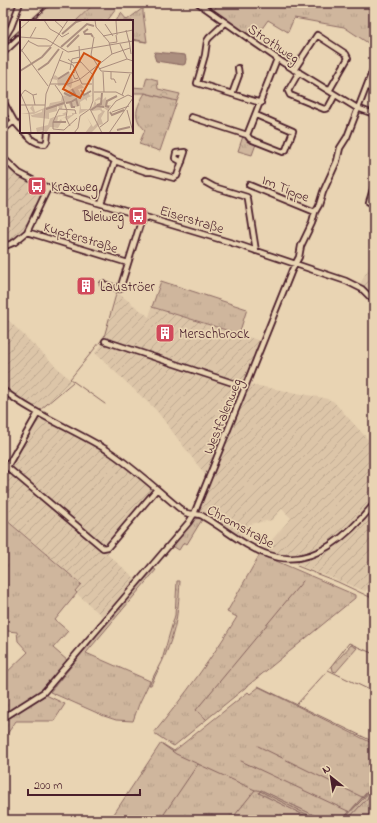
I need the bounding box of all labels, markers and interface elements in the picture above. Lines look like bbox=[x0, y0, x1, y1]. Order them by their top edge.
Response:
street label: Strothweg bbox=[243, 19, 303, 70]
inset map bbox=[20, 20, 133, 133]
street label: Im Tippe bbox=[258, 170, 313, 209]
bus stop icon: Kraxweg bbox=[26, 175, 48, 197]
place label: Kraxweg bbox=[51, 177, 98, 199]
street label: Eiserstraße bbox=[157, 201, 227, 240]
bus stop icon: Bleiweg bbox=[127, 205, 149, 227]
place label: Bleiweg bbox=[82, 207, 124, 229]
street label: Kupferstraße bbox=[41, 217, 121, 260]
building icon: Lauströer bbox=[75, 275, 97, 297]
place label: Lauströer bbox=[100, 277, 155, 298]
building icon: Merschbrock bbox=[154, 322, 176, 344]
place label: Merschbrock bbox=[179, 324, 250, 345]
street label: Westfalenweg bbox=[199, 375, 249, 458]
street label: Chromstraße bbox=[203, 500, 278, 555]
north arrow bbox=[311, 757, 351, 797]
text: N bbox=[319, 760, 334, 778]
scale bar bbox=[28, 771, 140, 797]
text: 200 m bbox=[34, 777, 63, 795]

